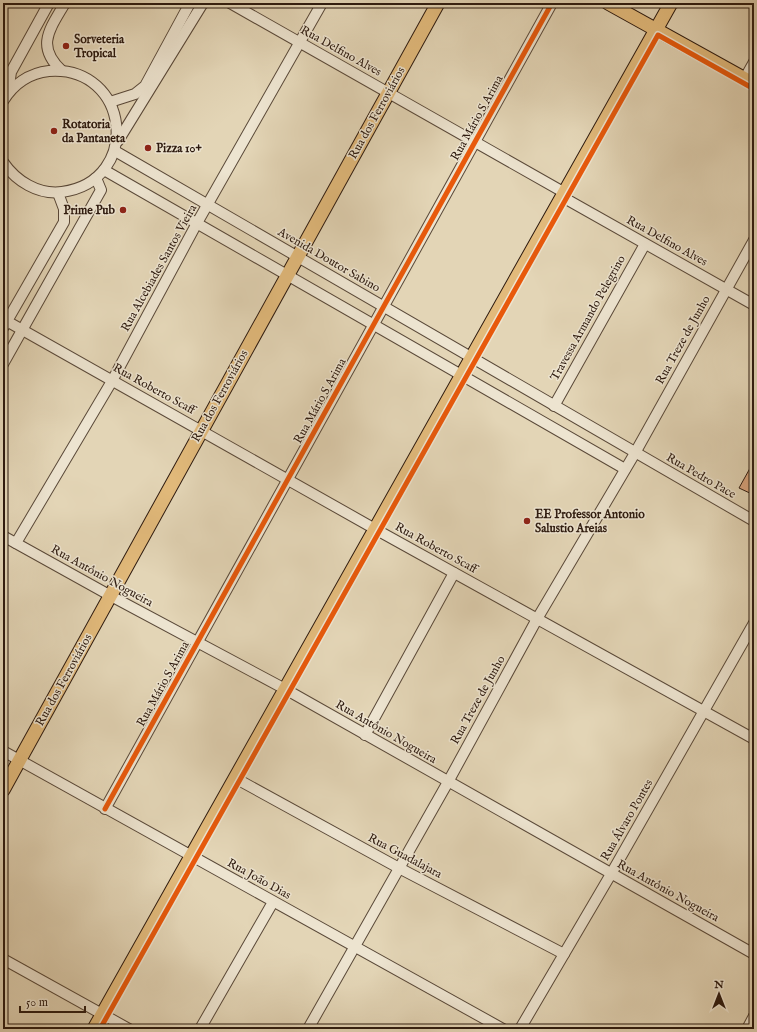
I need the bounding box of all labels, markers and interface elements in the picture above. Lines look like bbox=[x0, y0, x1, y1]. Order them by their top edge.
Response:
street label: Rua Delfino Alves bbox=[298, 23, 384, 79]
place label: Sorveteria Tropical bbox=[73, 32, 125, 62]
marker: Sorveteria Tropical bbox=[61, 41, 71, 51]
street label: Rua dos Ferroviários bbox=[345, 64, 409, 162]
street label: Rua Mário S Arima bbox=[447, 72, 507, 163]
place label: Rotatoria da Pantaneta bbox=[62, 117, 126, 146]
marker: Rotatoria da Pantaneta bbox=[49, 126, 59, 136]
place label: Pizza 10+ bbox=[156, 141, 202, 156]
marker: Pizza 10+ bbox=[143, 143, 153, 153]
street label: Rua Alcebiades Santos Vieira bbox=[118, 201, 201, 334]
place label: Prime Pub bbox=[64, 203, 116, 218]
marker: Prime Pub bbox=[118, 205, 128, 215]
street label: Rua Delfino Alves bbox=[624, 213, 710, 269]
street label: Avenida Doutor Sabino bbox=[274, 224, 383, 296]
street label: Travessa Armando Pelegrino bbox=[547, 252, 629, 383]
street label: Rua Treze de Junho bbox=[652, 293, 715, 387]
street label: Rua dos Ferroviários bbox=[188, 347, 252, 445]
street label: Rua Mário S Arima bbox=[290, 355, 350, 446]
street label: Rua Roberto Scaff bbox=[110, 360, 199, 419]
street label: Rua Pedro Pace bbox=[663, 450, 739, 502]
place label: EE Professor Antonio Salustio Areias bbox=[535, 507, 645, 536]
marker: EE Professor Antonio Salustio Areias bbox=[522, 516, 532, 526]
street label: Rua Roberto Scaff bbox=[392, 519, 481, 578]
street label: Rua Antônio Nogueira bbox=[48, 542, 156, 611]
street label: Rua dos Ferroviários bbox=[32, 631, 96, 729]
street label: Rua Mário S Arima bbox=[133, 638, 193, 729]
street label: Rua Treze de Junho bbox=[447, 653, 510, 747]
street label: Rua Antônio Nogueira bbox=[333, 697, 440, 767]
street label: Rua Álvaro Pontes bbox=[597, 776, 656, 863]
street label: Rua Guadalajara bbox=[365, 830, 445, 882]
street label: Rua João Dias bbox=[224, 855, 294, 904]
street label: Rua Antônio Nogueira bbox=[614, 857, 722, 926]
north arrow bbox=[699, 974, 739, 1014]
text: N bbox=[713, 978, 724, 992]
scale bar bbox=[20, 988, 85, 1014]
text: 50 m bbox=[26, 995, 48, 1010]

